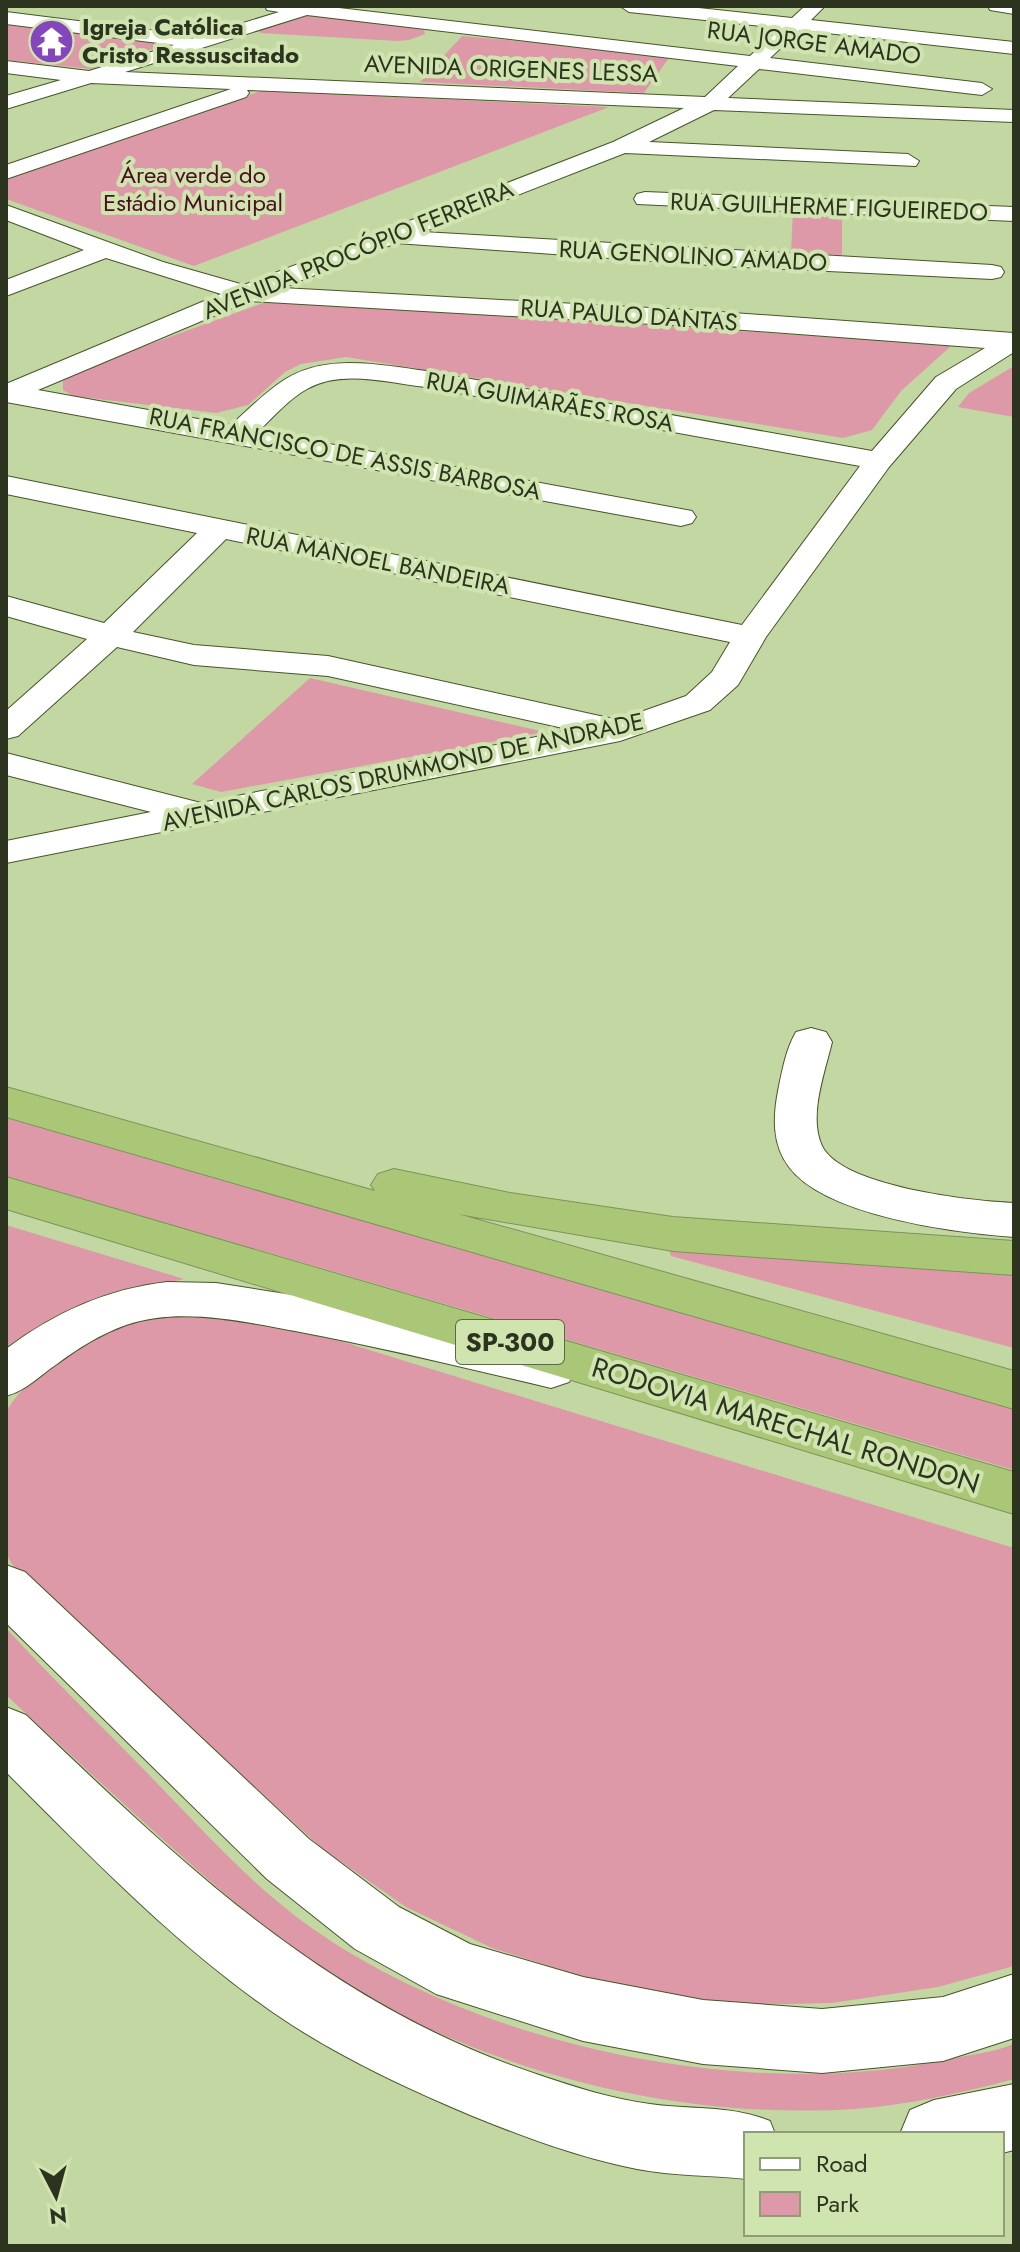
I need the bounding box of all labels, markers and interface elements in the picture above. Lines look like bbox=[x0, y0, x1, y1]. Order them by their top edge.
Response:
place label: Igreja Católica Cristo Ressuscitado bbox=[82, 9, 299, 72]
street label: RUA JORGE AMADO bbox=[705, 12, 923, 73]
temple icon: Igreja Católica Cristo Ressuscitado bbox=[27, 17, 75, 65]
street label: AVENIDA ORIGENES LESSA bbox=[364, 46, 659, 91]
park label: Área verde do Estádio Municipal bbox=[103, 157, 283, 220]
street label: AVENIDA PROCÓPIO FERREIRA bbox=[197, 171, 519, 328]
street label: RUA GUILHERME FIGUEIREDO bbox=[670, 183, 989, 230]
street label: RUA GENOLINO AMADO bbox=[558, 231, 828, 280]
street label: RUA PAULO DANTAS bbox=[519, 289, 739, 340]
street label: RUA GUIMARÃES ROSA bbox=[424, 363, 677, 441]
street label: RUA FRANCISCO DE ASSIS BARBOSA bbox=[146, 398, 544, 509]
street label: RUA MANOEL BANDEIRA bbox=[243, 518, 513, 603]
street label: AVENIDA CARLOS DRUMMOND DE ANDRADE bbox=[159, 703, 647, 840]
road number: SP-300 bbox=[456, 1320, 564, 1364]
street label: RODOVIA MARECHAL RONDON bbox=[587, 1347, 985, 1504]
legend bbox=[744, 2132, 1004, 2236]
text: Road bbox=[816, 2146, 868, 2181]
north arrow bbox=[16, 2156, 96, 2236]
text: Park bbox=[816, 2186, 859, 2221]
text: N bbox=[48, 2199, 68, 2233]

